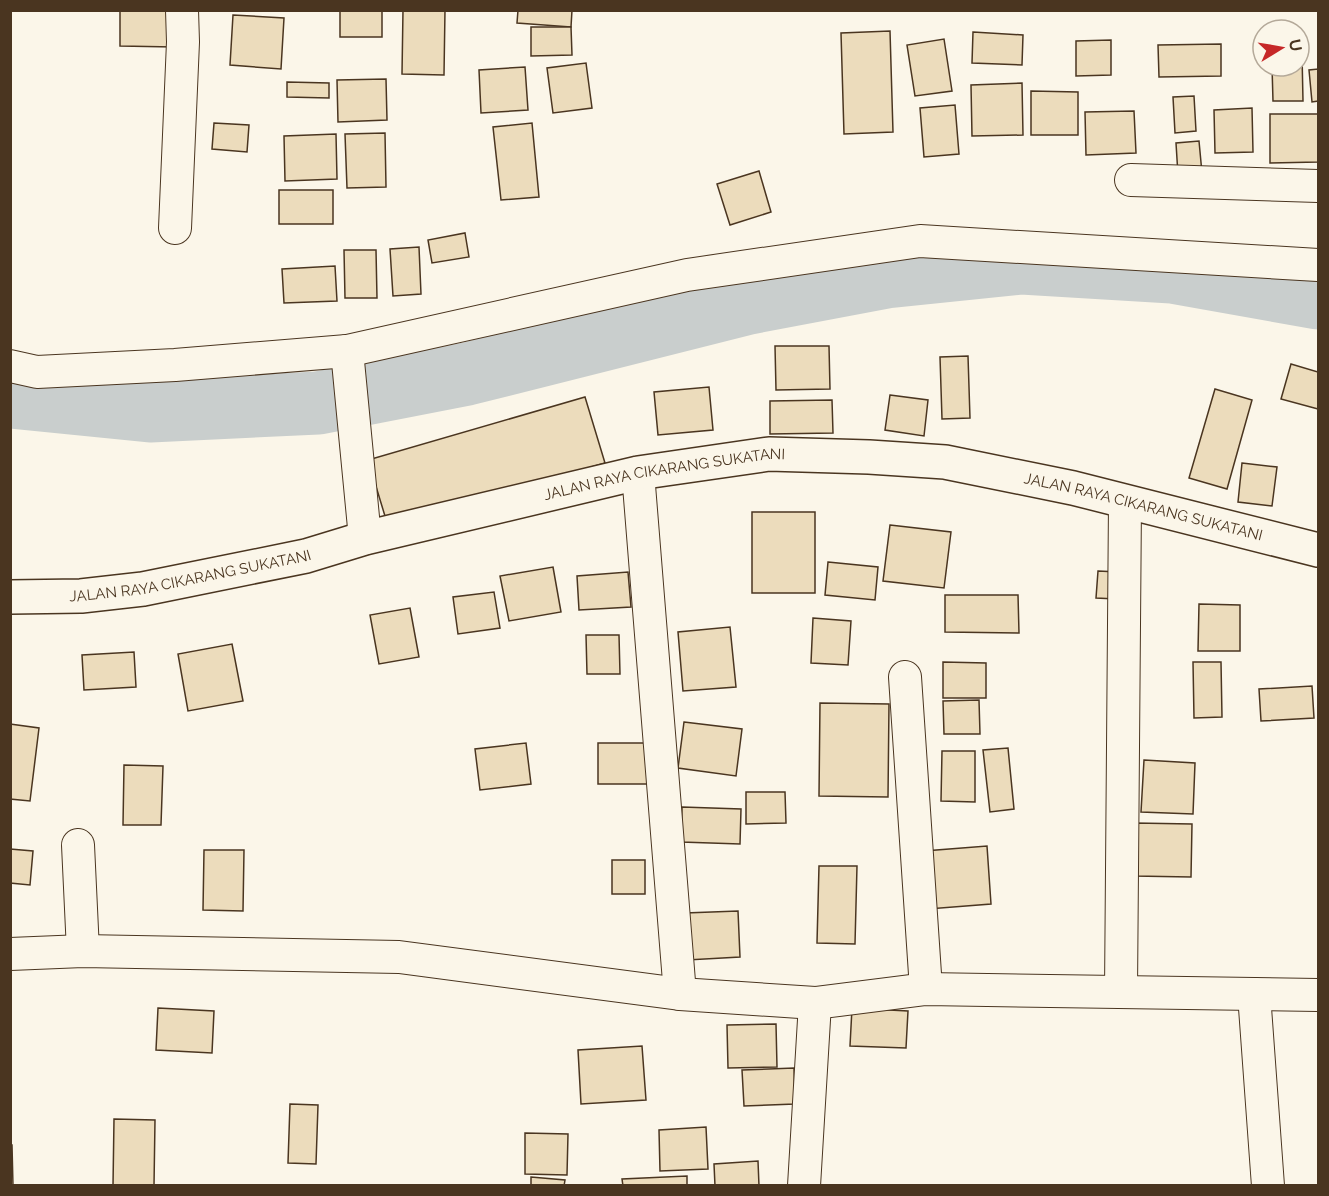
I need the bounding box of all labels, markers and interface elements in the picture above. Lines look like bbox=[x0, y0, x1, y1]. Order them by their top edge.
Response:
north arrow bbox=[1251, 18, 1311, 78]
text: U bbox=[1285, 38, 1306, 53]
street label: JALAN RAYA CIKARANG SUKATANI bbox=[542, 445, 785, 504]
street label: JALAN RAYA CIKARANG SUKATANI bbox=[1023, 469, 1264, 545]
street label: JALAN RAYA CIKARANG SUKATANI bbox=[69, 546, 313, 605]

